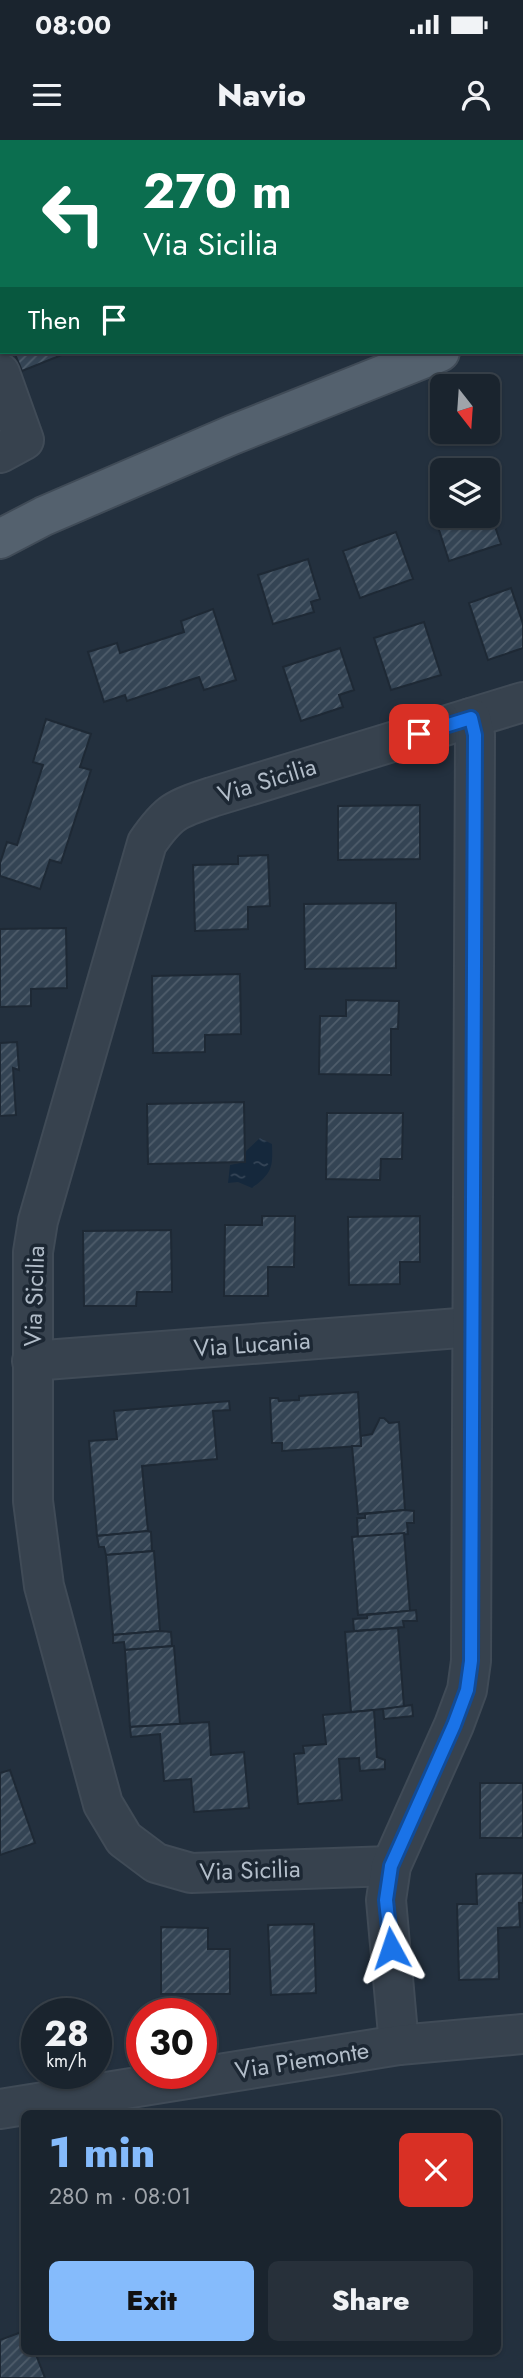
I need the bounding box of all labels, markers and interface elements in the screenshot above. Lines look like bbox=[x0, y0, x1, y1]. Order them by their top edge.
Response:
text: 08:00 bbox=[35, 6, 111, 44]
text: Navio bbox=[217, 72, 306, 118]
icon: menu bbox=[28, 76, 66, 114]
icon: person bbox=[457, 76, 495, 114]
text: 270 m bbox=[143, 156, 292, 226]
icon: left bbox=[28, 168, 119, 259]
text: Via Sicilia bbox=[143, 221, 278, 267]
text: Then bbox=[28, 301, 81, 339]
icon: arrive bbox=[95, 301, 133, 339]
north arrow bbox=[430, 374, 500, 444]
map controls bbox=[430, 374, 500, 528]
button: layers bbox=[430, 458, 500, 528]
pin bbox=[389, 704, 449, 764]
icon: arrive bbox=[400, 715, 438, 753]
street label: Via Sicilia bbox=[213, 748, 321, 812]
street label: Via Sicilia bbox=[15, 1245, 53, 1347]
street label: Via Lucania bbox=[192, 1322, 312, 1366]
street label: Via Sicilia bbox=[199, 1851, 301, 1889]
position arrow bbox=[354, 1911, 428, 1985]
speed limit sign: 30 bbox=[126, 1998, 217, 2089]
text: 28 bbox=[44, 2009, 89, 2059]
street label: Via Piemonte bbox=[233, 2032, 371, 2088]
text: km/h bbox=[46, 2048, 87, 2074]
text: 1 min bbox=[49, 2122, 155, 2183]
button: close bbox=[399, 2133, 473, 2207]
text: 280 m · 08:01 bbox=[49, 2179, 191, 2213]
button: Exit bbox=[49, 2261, 254, 2341]
button: Share bbox=[268, 2261, 473, 2341]

